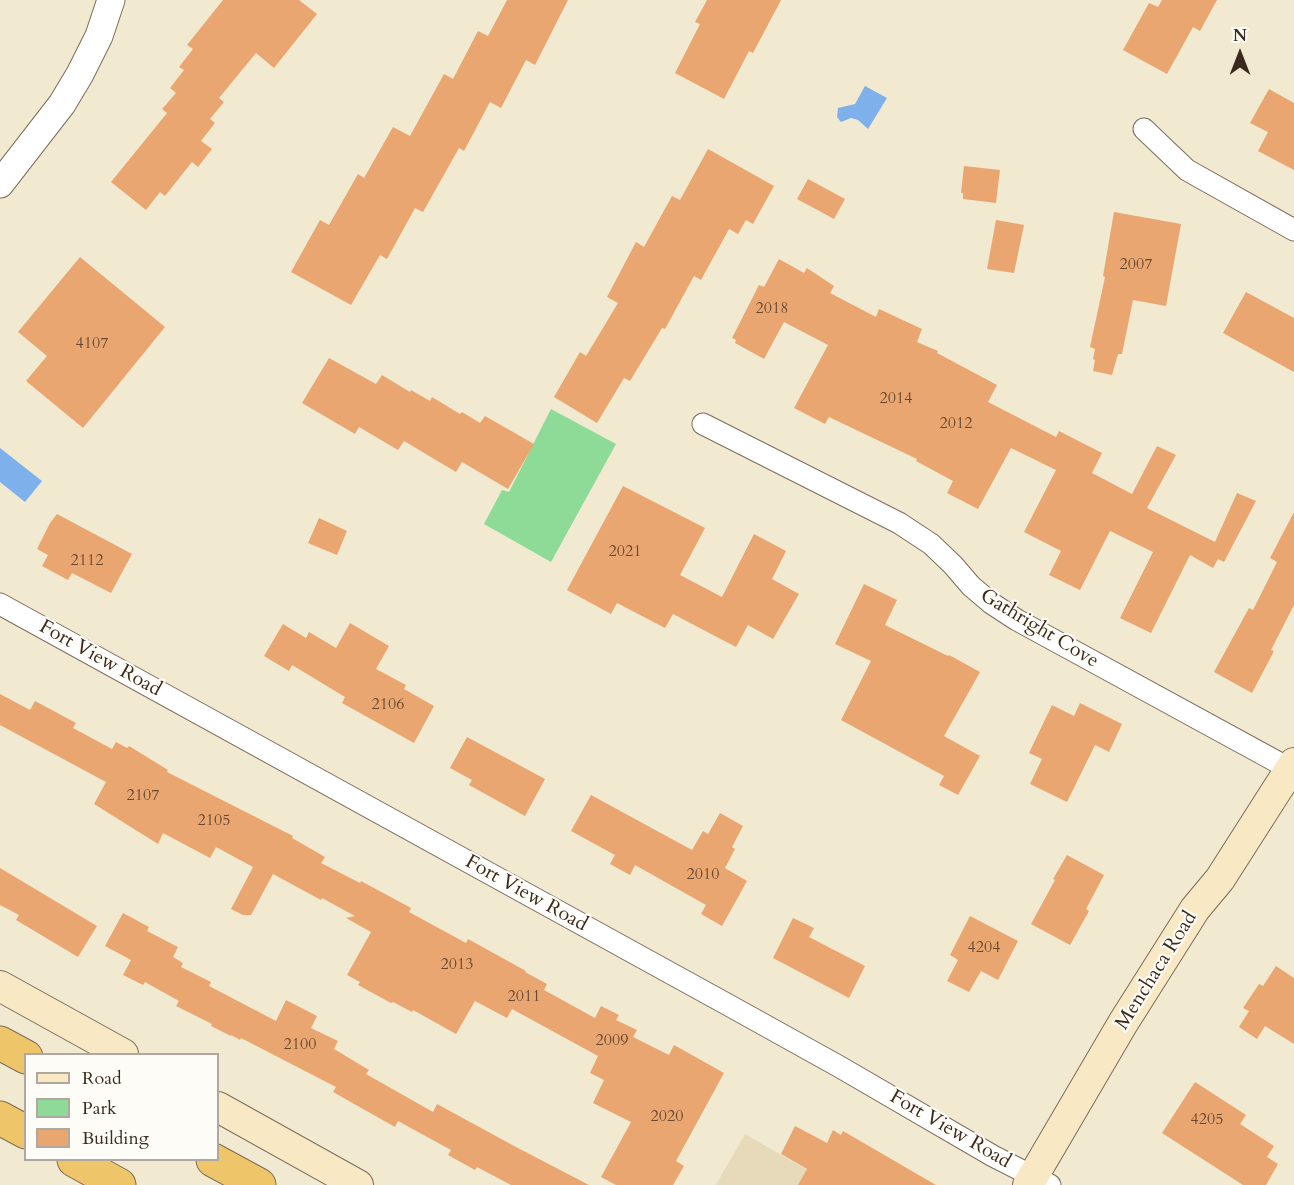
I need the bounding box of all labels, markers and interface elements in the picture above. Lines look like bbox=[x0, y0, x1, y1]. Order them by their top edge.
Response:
north arrow bbox=[1210, 24, 1270, 84]
text: N bbox=[1233, 25, 1247, 47]
house number: 2007 bbox=[1120, 255, 1152, 275]
house number: 2018 bbox=[756, 299, 788, 319]
house number: 4107 bbox=[76, 334, 108, 354]
house number: 2014 bbox=[880, 389, 912, 409]
house number: 2012 bbox=[940, 414, 972, 434]
house number: 2021 bbox=[609, 542, 641, 562]
house number: 2112 bbox=[71, 551, 103, 571]
street label: Gathright Cove bbox=[975, 584, 1103, 674]
street label: Fort View Road bbox=[35, 616, 165, 702]
house number: 2106 bbox=[372, 695, 404, 715]
house number: 2107 bbox=[127, 786, 159, 806]
house number: 2105 bbox=[198, 811, 230, 831]
street label: Fort View Road bbox=[461, 851, 591, 937]
house number: 2010 bbox=[687, 865, 719, 885]
street label: Menchaca Road bbox=[1111, 907, 1203, 1035]
house number: 4204 bbox=[968, 938, 1000, 958]
house number: 2013 bbox=[441, 955, 473, 975]
house number: 2011 bbox=[508, 987, 540, 1007]
house number: 2009 bbox=[596, 1031, 628, 1051]
house number: 2100 bbox=[284, 1035, 316, 1055]
legend bbox=[24, 1053, 219, 1161]
text: Road bbox=[82, 1066, 122, 1091]
street label: Fort View Road bbox=[885, 1086, 1015, 1174]
text: Park bbox=[82, 1096, 117, 1121]
house number: 2020 bbox=[651, 1107, 683, 1127]
house number: 4205 bbox=[1191, 1110, 1223, 1130]
text: Building bbox=[82, 1126, 149, 1151]

